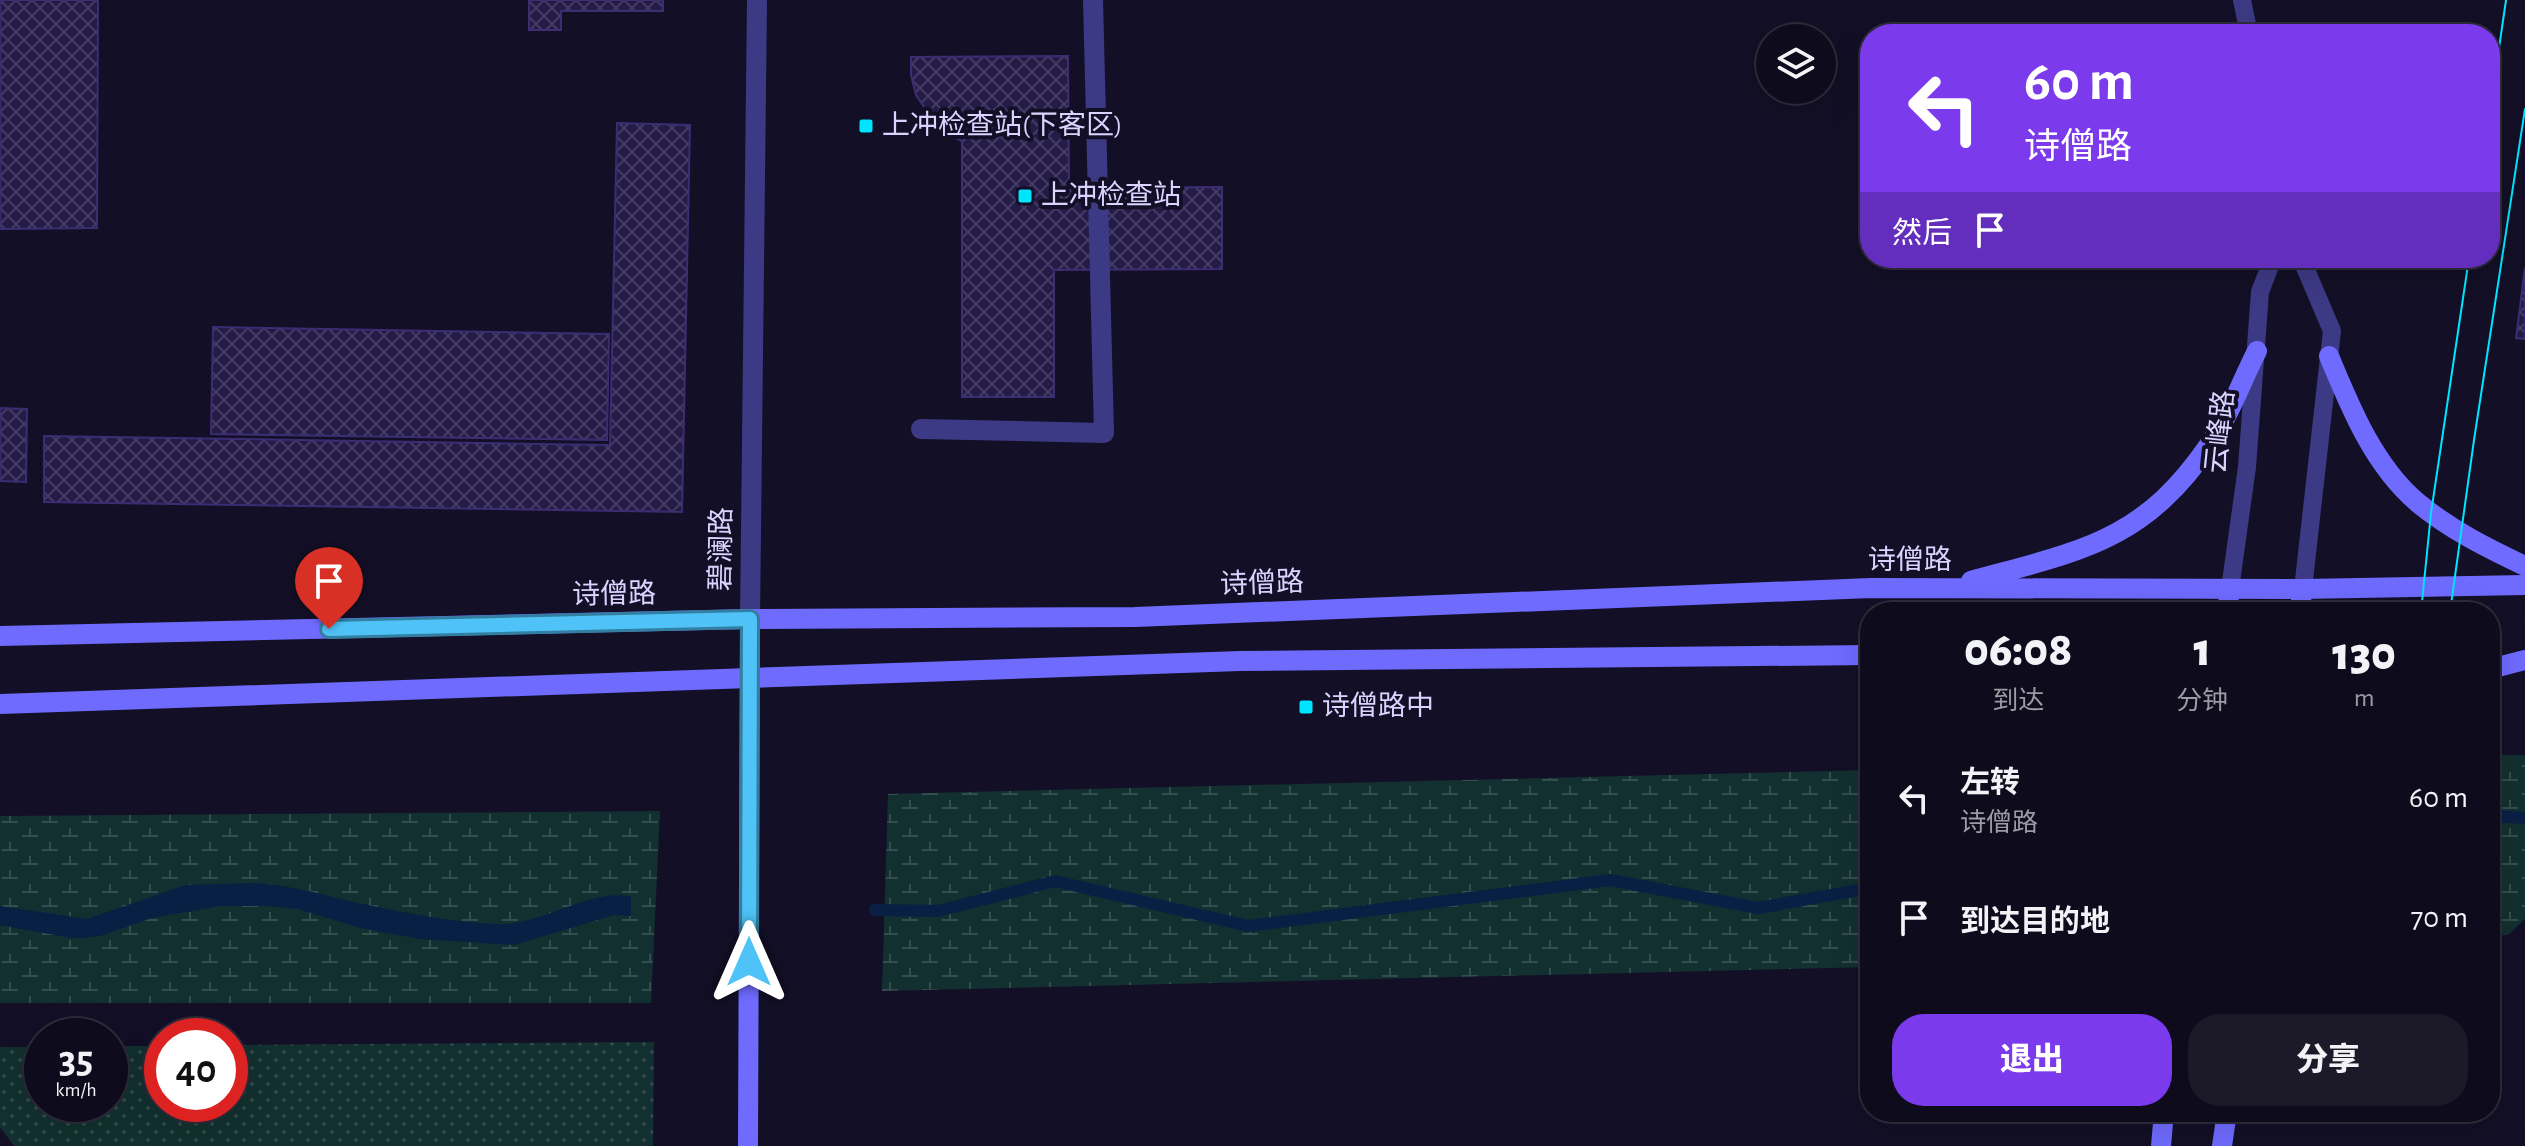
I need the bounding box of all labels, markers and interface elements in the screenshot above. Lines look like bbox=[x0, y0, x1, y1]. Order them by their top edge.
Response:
map controls bbox=[1756, 24, 1836, 104]
button: layers bbox=[1756, 24, 1836, 104]
text: 60 m bbox=[2024, 54, 2134, 110]
icon: left bbox=[1892, 56, 1996, 160]
place label: 上冲检查站(下客区) bbox=[882, 110, 1123, 140]
marker: 上冲检查站(下客区) bbox=[857, 117, 875, 135]
text: 诗僧路 bbox=[2024, 129, 2132, 165]
place label: 上冲检查站 bbox=[1041, 180, 1181, 210]
marker: 上冲检查站 bbox=[1016, 187, 1034, 205]
icon: arrive bbox=[1968, 208, 2012, 252]
text: 然后 bbox=[1892, 219, 1952, 249]
street label: 云峰路 bbox=[2201, 389, 2239, 475]
street label: 碧澜路 bbox=[705, 507, 737, 591]
street label: 诗僧路 bbox=[1868, 545, 1952, 575]
pin bbox=[295, 547, 363, 629]
icon: arrive bbox=[307, 559, 351, 603]
street label: 诗僧路 bbox=[1219, 567, 1304, 599]
street label: 诗僧路 bbox=[572, 578, 656, 610]
text: 06:08 bbox=[1964, 627, 2072, 675]
text: 1 bbox=[2193, 627, 2211, 675]
text: 130 bbox=[2332, 631, 2396, 679]
text: m bbox=[2354, 685, 2375, 711]
text: 到达 bbox=[1992, 688, 2044, 714]
text: 分钟 bbox=[2176, 688, 2228, 714]
place label: 诗僧路中 bbox=[1322, 691, 1434, 721]
marker: 诗僧路中 bbox=[1297, 698, 1315, 716]
text: 左转 bbox=[1960, 768, 2020, 798]
icon: left bbox=[1892, 776, 1936, 820]
text: 60 m bbox=[2409, 783, 2468, 813]
text: 诗僧路 bbox=[1960, 810, 2038, 836]
icon: arrive bbox=[1892, 896, 1936, 940]
text: 70 m bbox=[2411, 903, 2468, 933]
text: 到达目的地 bbox=[1960, 907, 2110, 937]
position arrow bbox=[707, 920, 791, 1004]
button: 退出 bbox=[1892, 1014, 2172, 1106]
button: 分享 bbox=[2188, 1014, 2468, 1106]
speed limit sign: 40 bbox=[144, 1018, 248, 1122]
text: 35 bbox=[59, 1040, 93, 1080]
text: km/h bbox=[55, 1080, 97, 1100]

